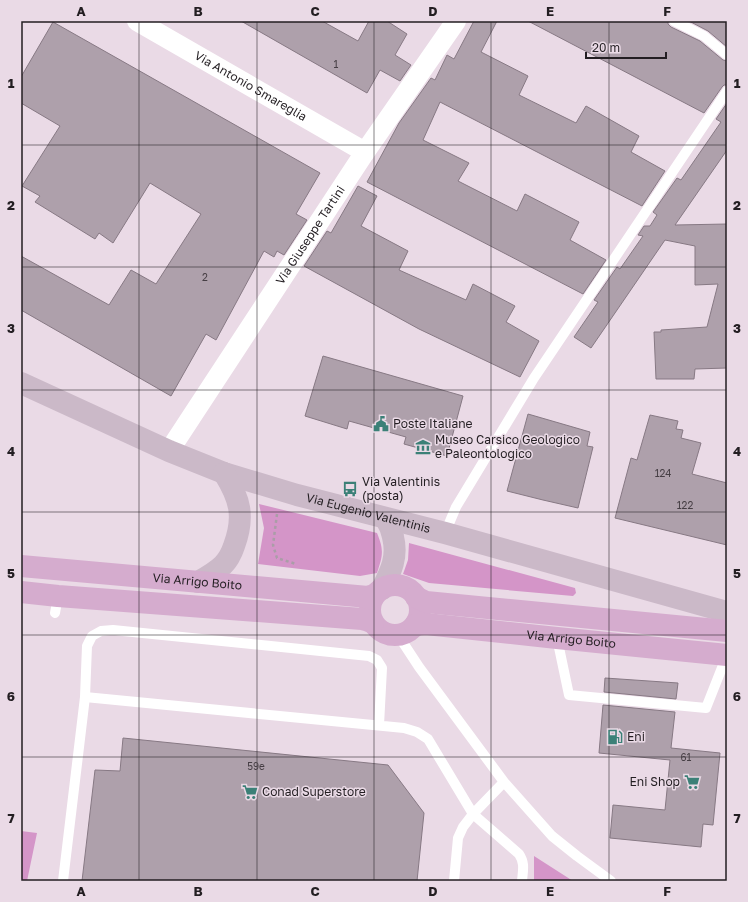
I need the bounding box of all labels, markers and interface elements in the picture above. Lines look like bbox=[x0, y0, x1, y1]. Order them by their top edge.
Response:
text: A bbox=[76, 3, 86, 19]
text: B bbox=[193, 3, 203, 19]
text: C bbox=[310, 3, 320, 19]
text: D bbox=[428, 3, 438, 19]
text: E bbox=[546, 3, 554, 19]
text: F bbox=[663, 3, 671, 19]
scale bar bbox=[586, 34, 666, 60]
text: 20 m bbox=[592, 40, 620, 55]
street label: Via Antonio Smareglia bbox=[192, 48, 310, 124]
house number: 1 bbox=[334, 58, 339, 70]
text: 1 bbox=[8, 75, 15, 91]
text: 1 bbox=[734, 75, 741, 91]
street label: Via Giuseppe Tartini bbox=[272, 183, 348, 287]
text: 2 bbox=[7, 197, 15, 213]
text: 2 bbox=[733, 197, 741, 213]
house number: 2 bbox=[202, 271, 208, 283]
text: 3 bbox=[7, 320, 15, 336]
text: 3 bbox=[733, 320, 741, 336]
public building icon: Poste Italiane bbox=[372, 415, 390, 433]
place label: Poste Italiane bbox=[393, 416, 473, 431]
place label: Museo Carsico Geologico e Paleontologico bbox=[435, 432, 580, 461]
museum icon: Museo Carsico Geologico e Paleontologico bbox=[414, 438, 432, 456]
text: 4 bbox=[7, 443, 15, 459]
text: 4 bbox=[733, 443, 741, 459]
house number: 124 bbox=[655, 467, 671, 479]
place label: Via Valentinis (posta) bbox=[362, 474, 440, 503]
bus stop icon: Via Valentinis (posta) bbox=[341, 480, 359, 498]
street label: Via Eugenio Valentinis bbox=[305, 490, 432, 536]
house number: 122 bbox=[677, 499, 693, 511]
text: 5 bbox=[7, 565, 15, 581]
text: 5 bbox=[733, 565, 741, 581]
street label: Via Arrigo Boito bbox=[152, 570, 243, 593]
street label: Via Arrigo Boito bbox=[526, 627, 617, 651]
text: 6 bbox=[7, 688, 15, 704]
text: 6 bbox=[733, 688, 741, 704]
fuel station icon: Eni bbox=[606, 728, 624, 746]
place label: Eni bbox=[627, 729, 645, 744]
house number: 61 bbox=[681, 751, 692, 763]
house number: 59e bbox=[247, 760, 265, 772]
supermarket icon: Eni Shop bbox=[683, 773, 701, 791]
place label: Eni Shop bbox=[629, 774, 680, 789]
supermarket icon: Conad Superstore bbox=[241, 783, 259, 801]
place label: Conad Superstore bbox=[262, 784, 366, 799]
text: 7 bbox=[7, 810, 15, 826]
text: 7 bbox=[733, 810, 741, 826]
text: A bbox=[76, 883, 86, 899]
text: B bbox=[193, 883, 203, 899]
text: C bbox=[310, 883, 320, 899]
text: D bbox=[428, 883, 438, 899]
text: E bbox=[546, 883, 554, 899]
text: F bbox=[663, 883, 671, 899]

